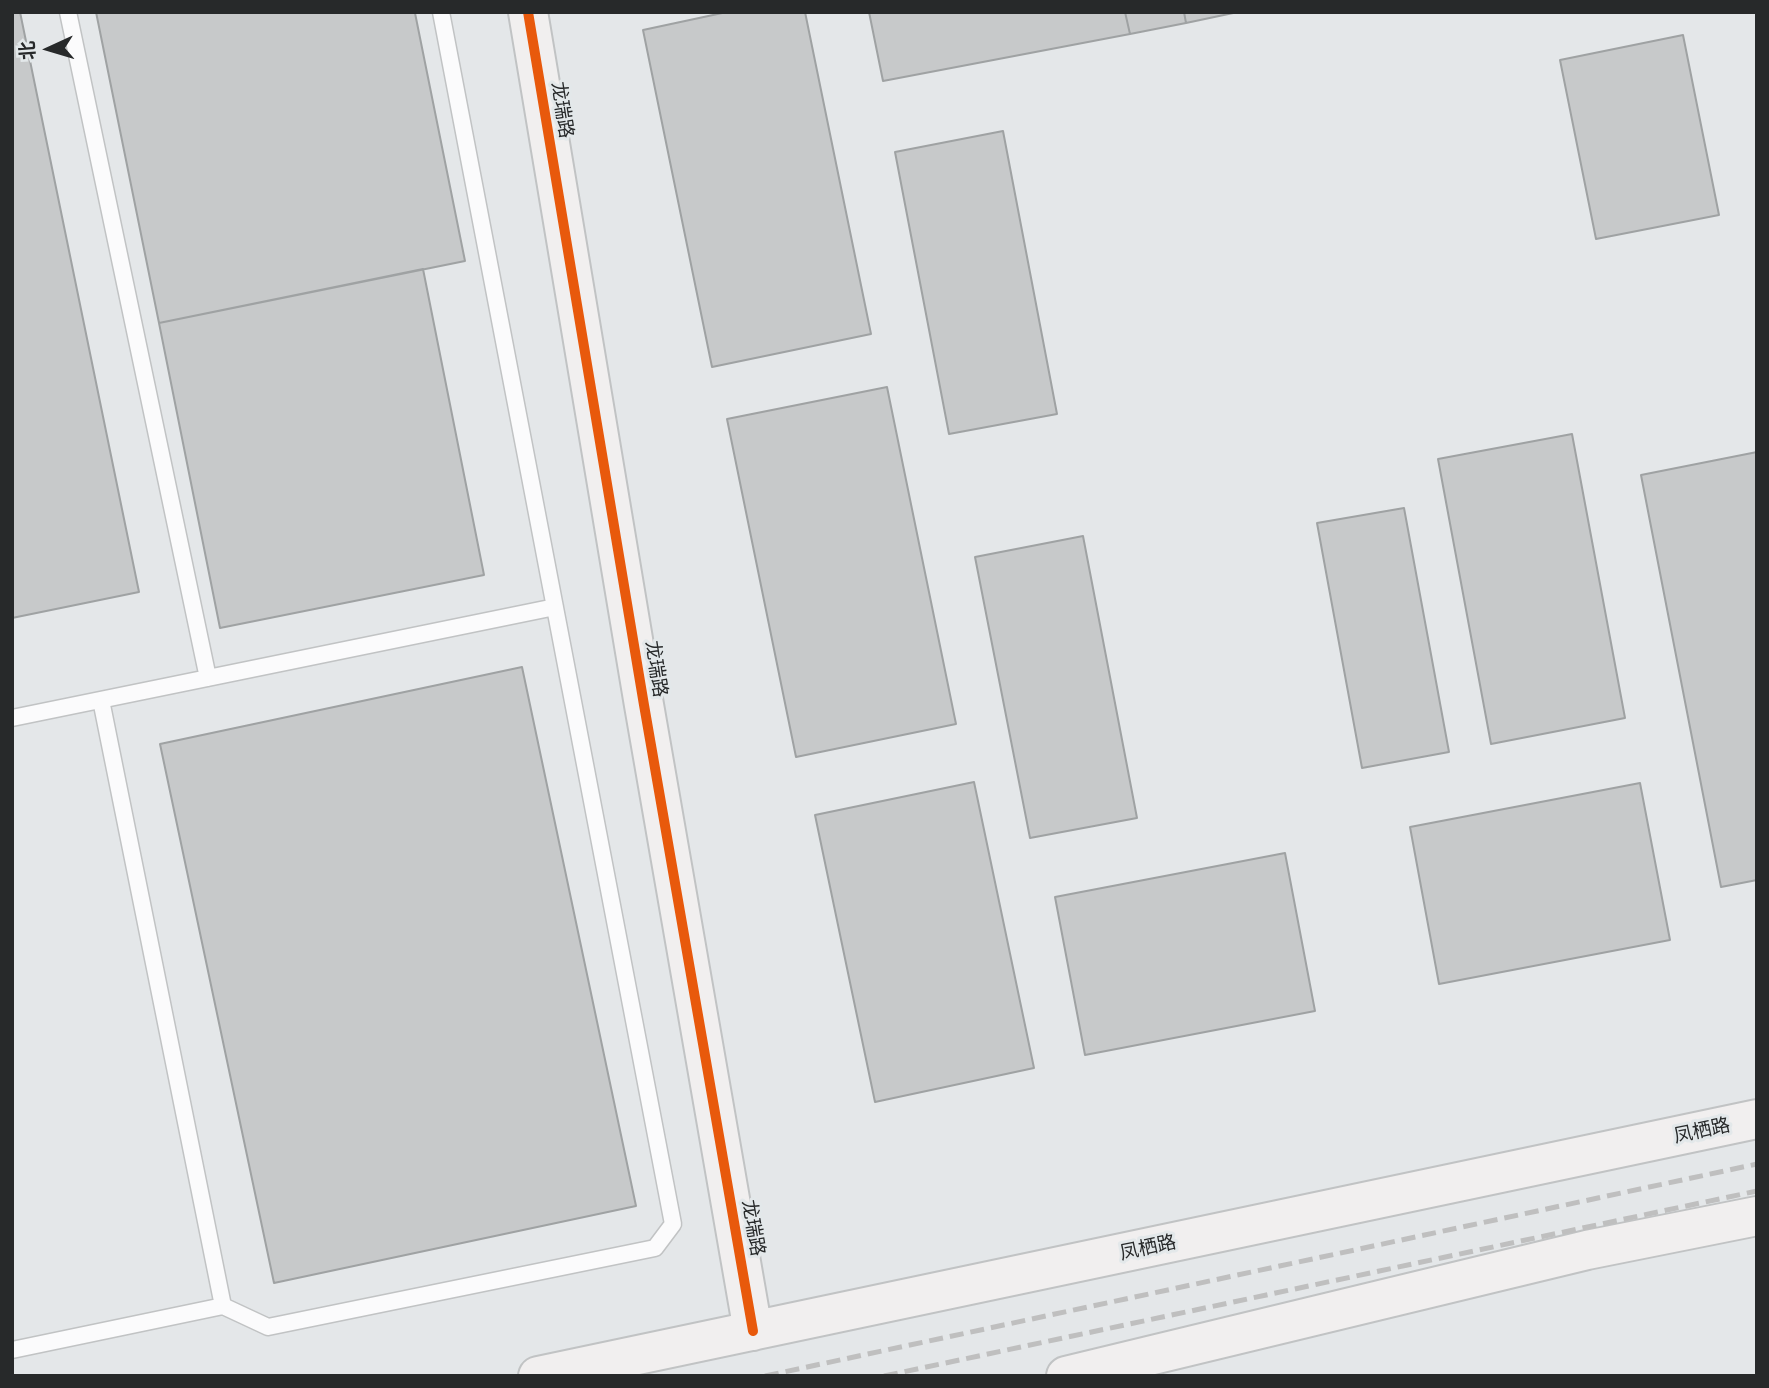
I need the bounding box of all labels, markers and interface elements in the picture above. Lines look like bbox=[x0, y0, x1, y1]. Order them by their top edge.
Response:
north arrow bbox=[14, 14, 84, 84]
text: 北 bbox=[15, 40, 40, 61]
street label: 龙瑞路 bbox=[546, 80, 578, 140]
street label: 龙瑞路 bbox=[640, 639, 672, 699]
street label: 凤栖路 bbox=[1672, 1114, 1732, 1148]
street label: 龙瑞路 bbox=[737, 1198, 769, 1258]
street label: 凤栖路 bbox=[1118, 1231, 1178, 1265]

